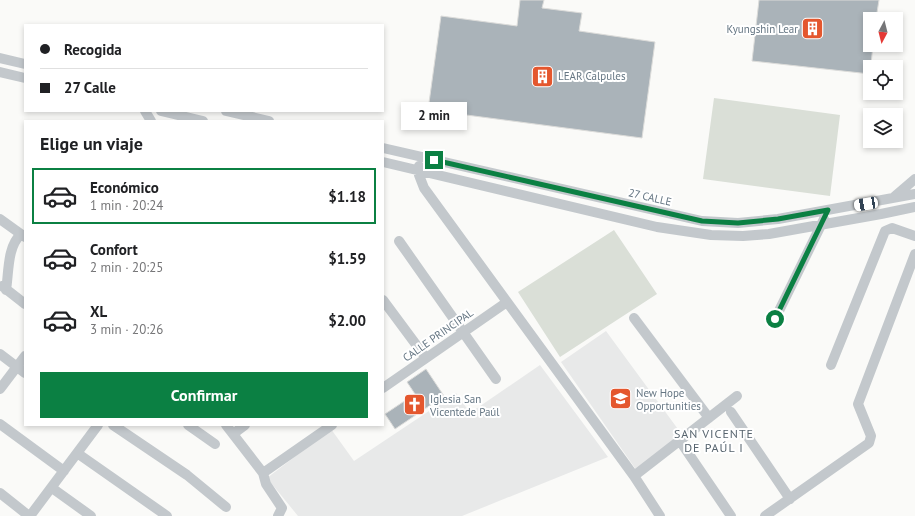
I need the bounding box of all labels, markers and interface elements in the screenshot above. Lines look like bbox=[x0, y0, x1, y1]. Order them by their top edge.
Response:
north arrow bbox=[863, 12, 903, 52]
map controls bbox=[863, 12, 903, 148]
building icon: Kyungshin Lear bbox=[800, 16, 826, 42]
place label: Kyungshin Lear bbox=[727, 22, 798, 36]
text: Recogida bbox=[64, 40, 122, 59]
button: locate bbox=[863, 60, 903, 100]
building icon: LEAR Calpules bbox=[529, 63, 555, 89]
place label: LEAR Calpules bbox=[558, 69, 626, 83]
text: 27 Calle bbox=[64, 78, 116, 97]
callout: 2 min bbox=[401, 102, 467, 130]
text: 2 min bbox=[418, 107, 450, 124]
button: layers bbox=[863, 108, 903, 148]
text: Elige un viaje bbox=[40, 132, 143, 155]
route end bbox=[425, 151, 443, 169]
icon: car bbox=[42, 178, 78, 214]
text: Económico bbox=[90, 178, 159, 197]
street label: 27 CALLE bbox=[627, 185, 673, 209]
text: $1.18 bbox=[328, 187, 366, 206]
car bbox=[853, 196, 879, 212]
text: 1 min · 20:24 bbox=[90, 197, 163, 214]
icon: car bbox=[42, 240, 78, 276]
text: Confort bbox=[90, 240, 138, 259]
text: $1.59 bbox=[328, 249, 366, 268]
text: 2 min · 20:25 bbox=[90, 259, 163, 276]
icon: car bbox=[42, 302, 78, 338]
text: XL bbox=[90, 302, 107, 321]
street label: CALLE PRINCIPAL bbox=[400, 305, 476, 365]
route start bbox=[766, 310, 784, 328]
text: $2.00 bbox=[328, 311, 366, 330]
text: 3 min · 20:26 bbox=[90, 321, 163, 338]
button: Confirmar bbox=[40, 372, 368, 418]
school or university icon: New Hope Opportunities bbox=[608, 386, 634, 412]
place label: New Hope Opportunities bbox=[636, 386, 701, 413]
church icon: Iglesia San Vicentede Paúl bbox=[401, 392, 427, 418]
place label: Iglesia San Vicentede Paúl bbox=[429, 392, 500, 419]
district label: SAN VICENTE DE PAÚL I bbox=[674, 426, 754, 455]

